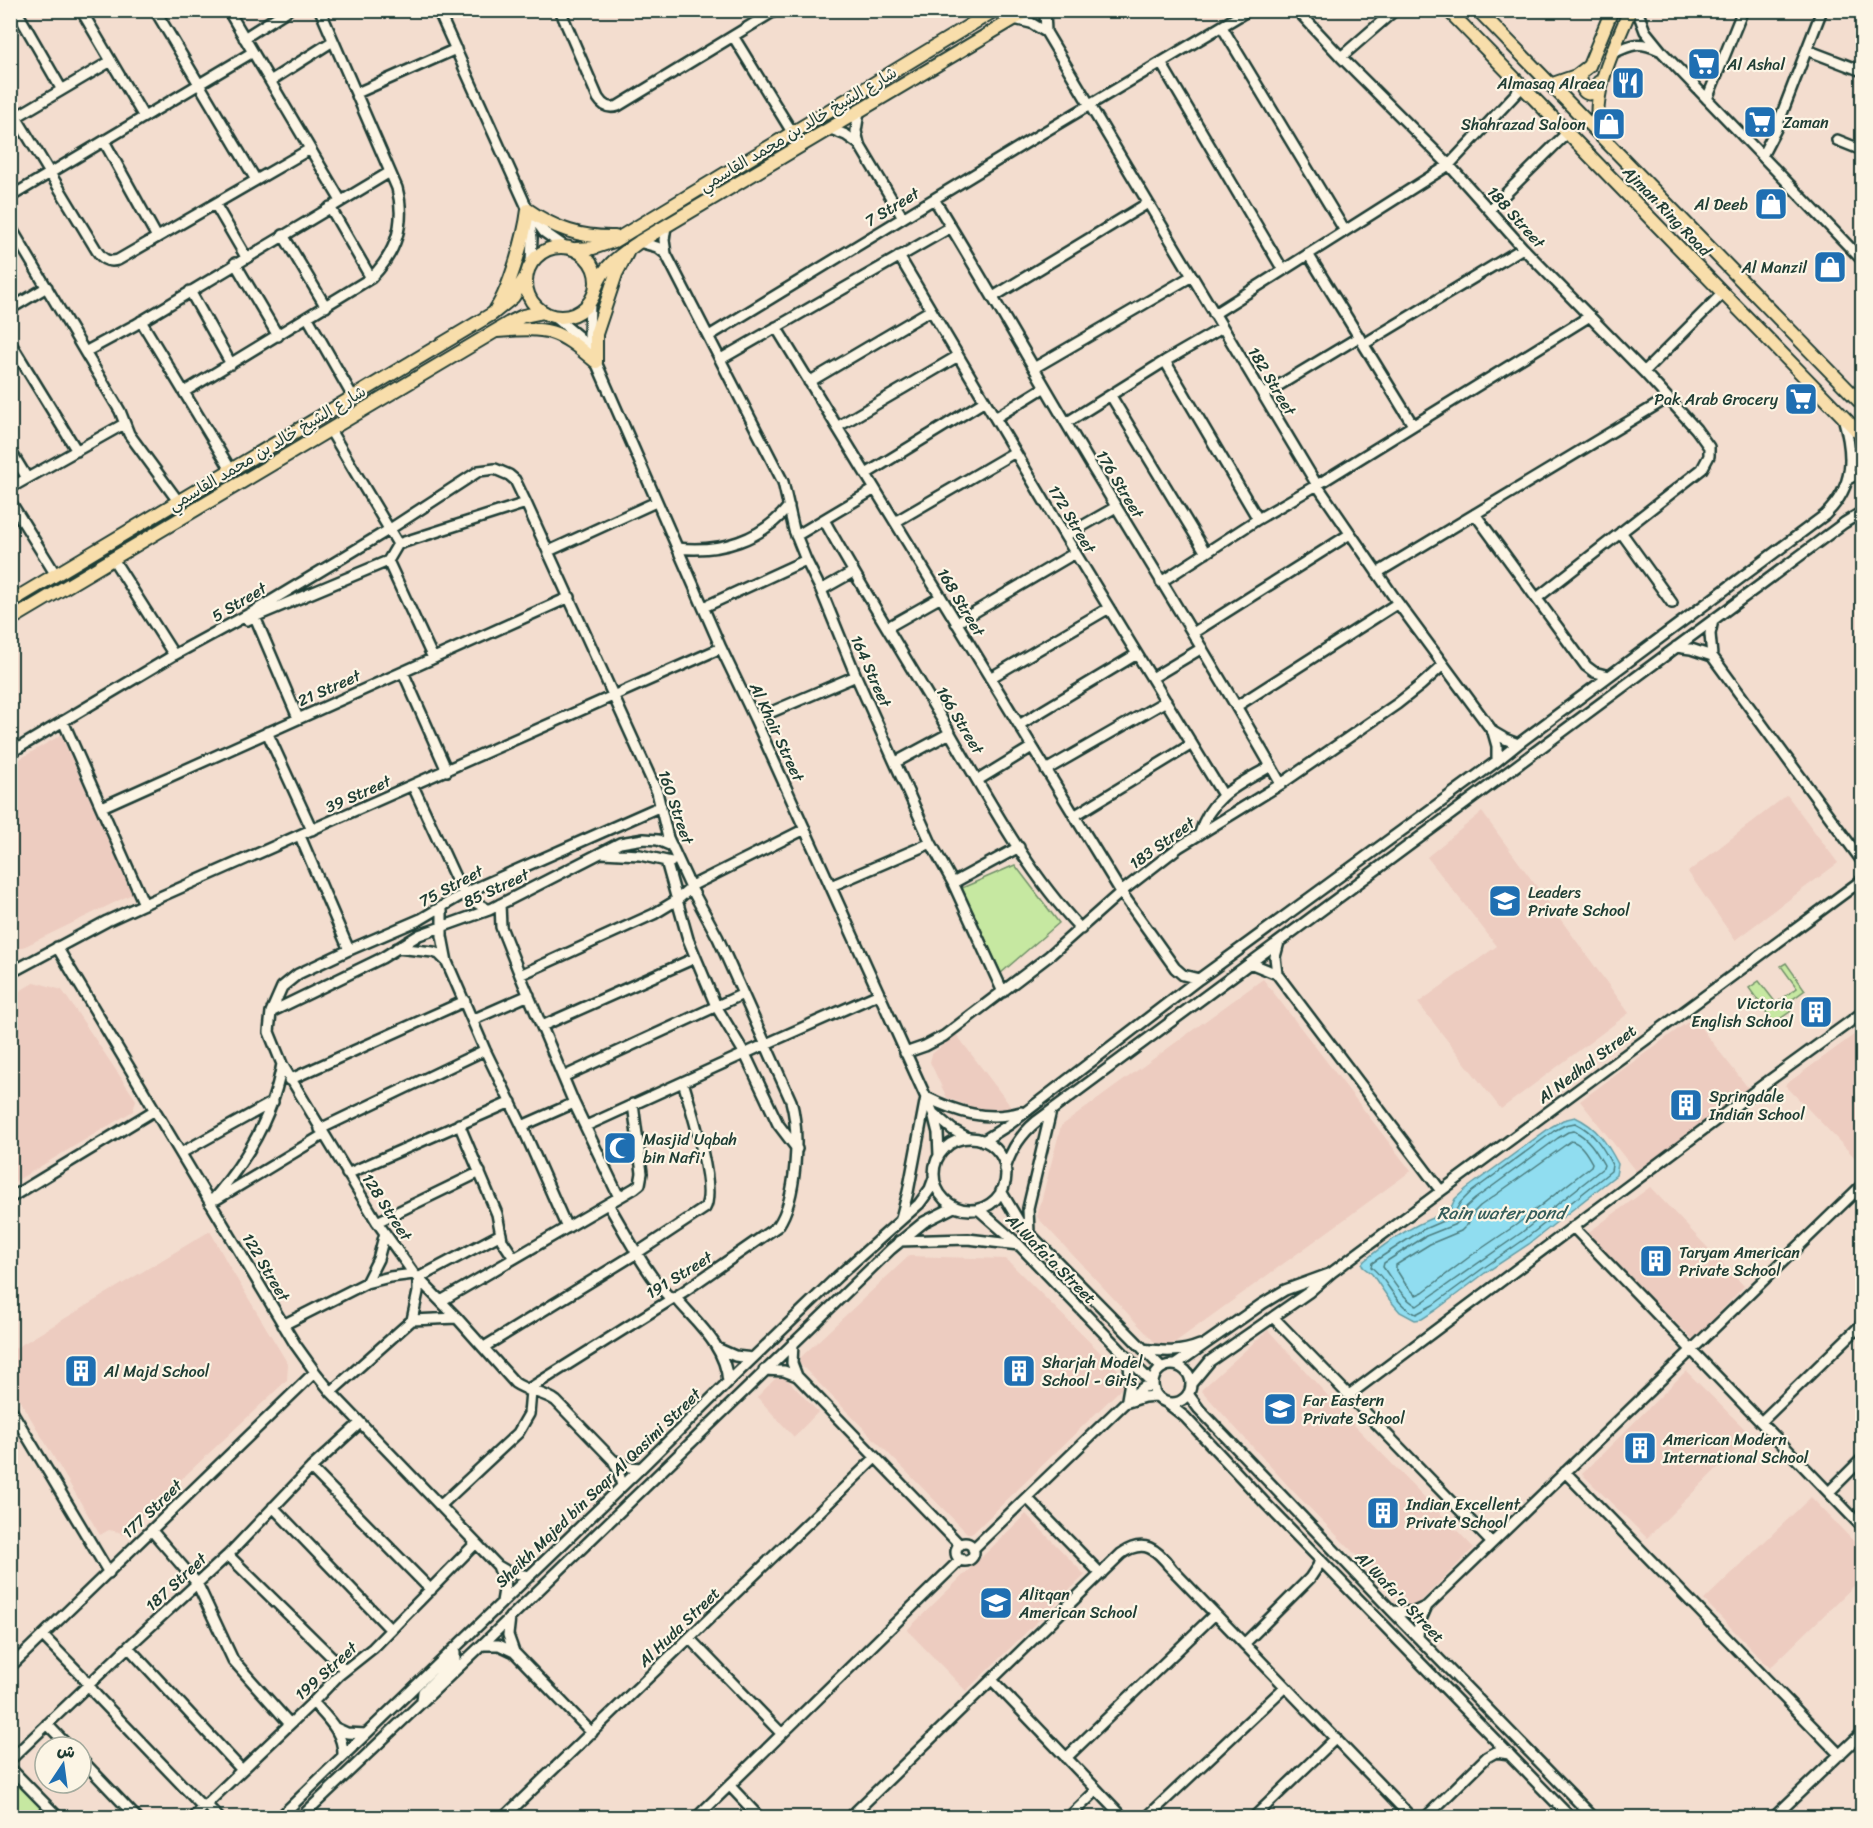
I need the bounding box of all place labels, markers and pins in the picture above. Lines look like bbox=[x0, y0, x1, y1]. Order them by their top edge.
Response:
supermarket icon: Al Ashal bbox=[1686, 46, 1722, 82]
place label: Al Ashal bbox=[1726, 50, 1785, 79]
restaurant icon: Almasaq Alraea bbox=[1610, 65, 1646, 101]
place label: Almasaq Alraea bbox=[1496, 69, 1606, 98]
supermarket icon: Zaman bbox=[1742, 104, 1778, 140]
shop icon: Shahrazad Saloon bbox=[1591, 106, 1627, 142]
place label: Zaman bbox=[1783, 108, 1829, 137]
place label: Shahrazad Saloon bbox=[1461, 110, 1586, 139]
shop icon: Al Deeb bbox=[1753, 186, 1789, 222]
place label: Al Deeb bbox=[1693, 190, 1748, 219]
shop icon: Al Manzil bbox=[1812, 249, 1848, 285]
place label: Al Manzil bbox=[1740, 253, 1807, 282]
supermarket icon: Pak Arab Grocery bbox=[1783, 381, 1819, 417]
place label: Pak Arab Grocery bbox=[1654, 385, 1779, 414]
place label: Leaders Private School bbox=[1528, 878, 1630, 925]
school or university icon: Leaders Private School bbox=[1487, 883, 1523, 919]
place label: Victoria English School bbox=[1691, 989, 1793, 1036]
building icon: Victoria English School bbox=[1798, 994, 1834, 1030]
place label: Springdale Indian School bbox=[1708, 1082, 1805, 1129]
building icon: Springdale Indian School bbox=[1668, 1087, 1704, 1123]
place label: Masjid Uqbah bin Nafi' bbox=[643, 1125, 737, 1172]
mosque icon: Masjid Uqbah bin Nafi' bbox=[602, 1130, 638, 1166]
place label: Taryam American Private School bbox=[1679, 1238, 1800, 1285]
building icon: Taryam American Private School bbox=[1638, 1243, 1674, 1279]
place label: Sharjah Model School - Girls bbox=[1042, 1348, 1143, 1395]
building icon: Al Majd School bbox=[63, 1353, 99, 1389]
building icon: Sharjah Model School - Girls bbox=[1001, 1353, 1037, 1389]
place label: Al Majd School bbox=[103, 1357, 210, 1386]
place label: Far Eastern Private School bbox=[1303, 1386, 1405, 1433]
school or university icon: Far Eastern Private School bbox=[1262, 1391, 1298, 1427]
place label: American Modern International School bbox=[1662, 1425, 1809, 1472]
building icon: American Modern International School bbox=[1622, 1430, 1658, 1466]
place label: Indian Excellent Private School bbox=[1405, 1490, 1520, 1537]
building icon: Indian Excellent Private School bbox=[1365, 1495, 1401, 1531]
place label: Alitqan American School bbox=[1018, 1580, 1137, 1627]
school or university icon: Alitqan American School bbox=[978, 1585, 1014, 1621]

